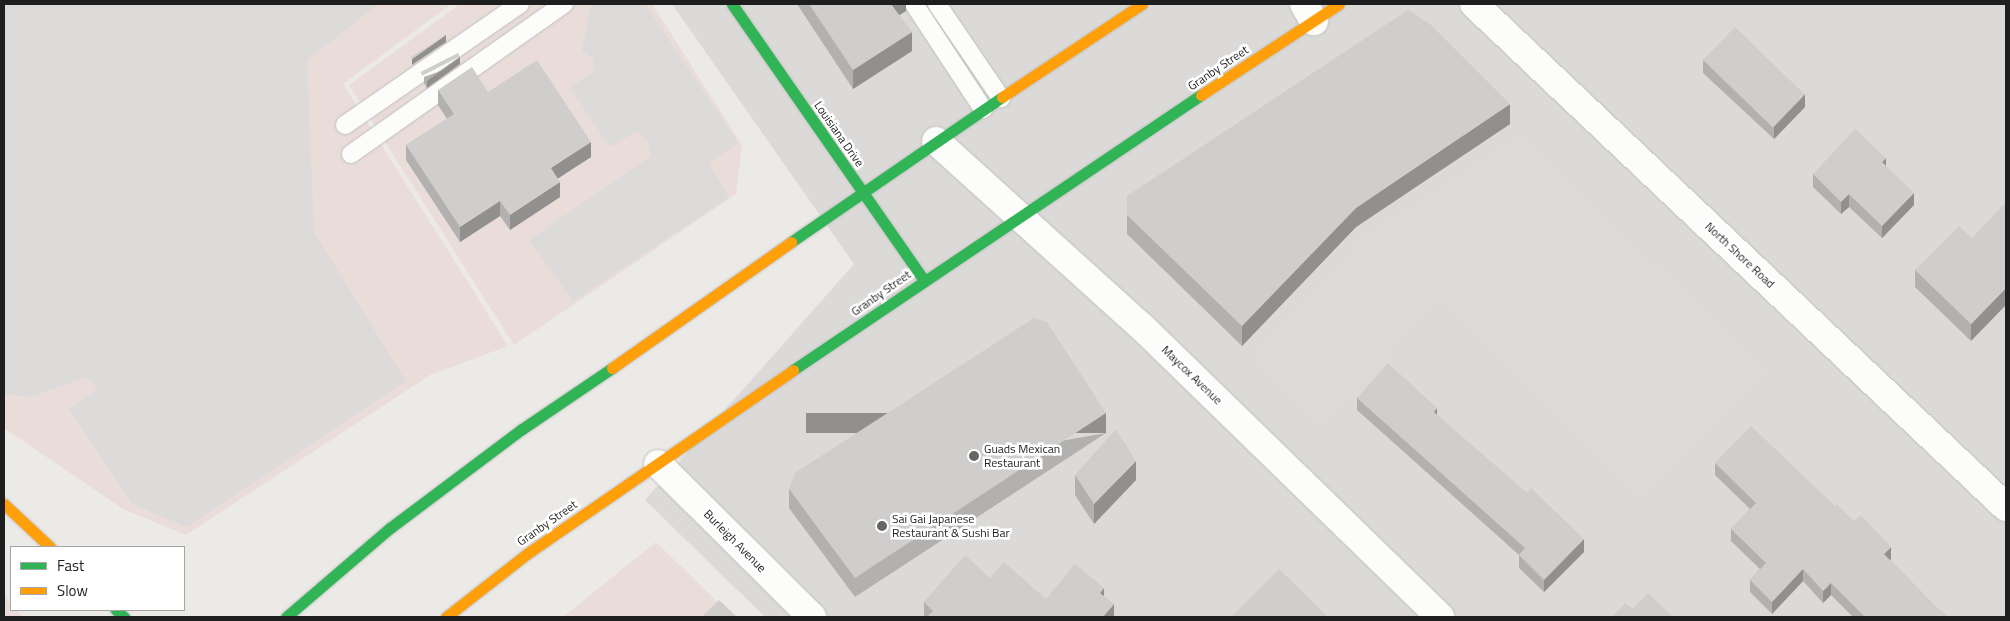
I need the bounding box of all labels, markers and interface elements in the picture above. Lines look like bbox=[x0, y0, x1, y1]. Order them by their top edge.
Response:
street label: Granby Street bbox=[1185, 43, 1251, 93]
street label: Louisiana Drive bbox=[811, 99, 867, 169]
street label: North Shore Road bbox=[1702, 219, 1778, 291]
street label: Granby Street bbox=[848, 267, 914, 319]
street label: Maycox Avenue bbox=[1159, 342, 1225, 408]
place label: Guads Mexican Restaurant bbox=[984, 442, 1060, 470]
marker: Guads Mexican Restaurant bbox=[968, 450, 980, 462]
street label: Granby Street bbox=[514, 497, 580, 549]
street label: Burleigh Avenue bbox=[701, 507, 769, 575]
place label: Sai Gai Japanese Restaurant & Sushi Bar bbox=[892, 512, 1010, 540]
marker: Sai Gai Japanese Restaurant & Sushi Bar bbox=[876, 520, 888, 532]
legend bbox=[10, 546, 185, 611]
text: Fast bbox=[57, 554, 84, 577]
text: Slow bbox=[57, 579, 88, 602]

